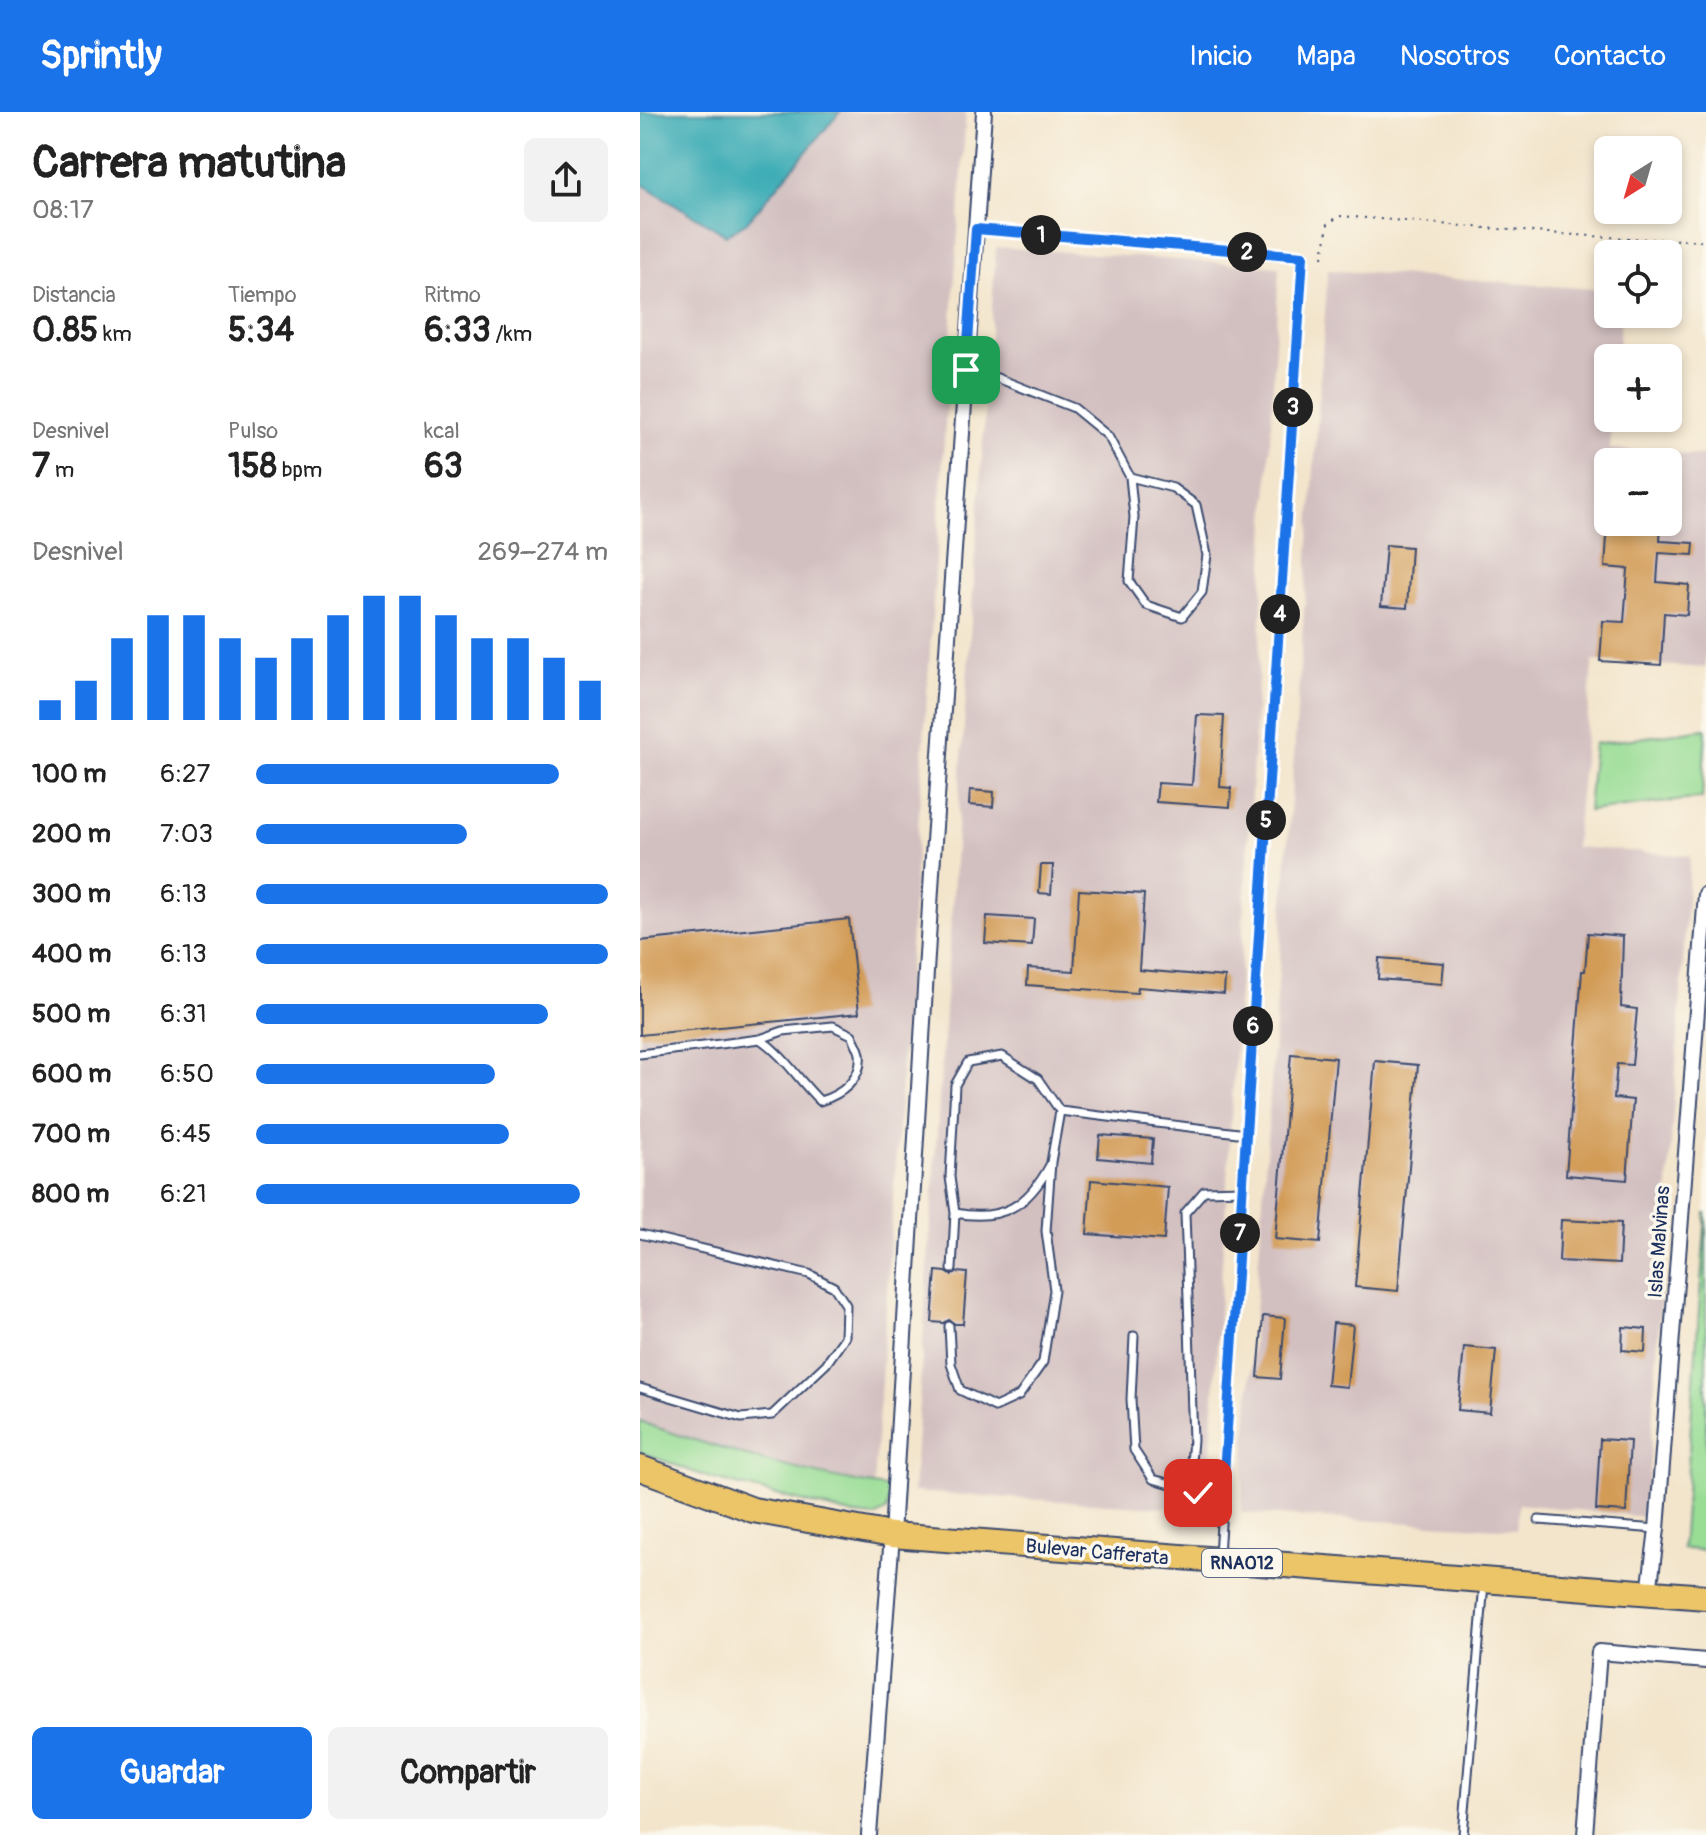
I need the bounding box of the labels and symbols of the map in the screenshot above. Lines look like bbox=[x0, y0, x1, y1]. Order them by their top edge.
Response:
north arrow bbox=[1594, 136, 1682, 224]
pin: 1 bbox=[1021, 215, 1061, 255]
pin: 2 bbox=[1227, 232, 1267, 272]
pin bbox=[932, 336, 1000, 404]
pin: 3 bbox=[1273, 387, 1313, 427]
pin: 4 bbox=[1260, 594, 1300, 634]
pin: 5 bbox=[1246, 800, 1286, 840]
pin: 6 bbox=[1233, 1006, 1273, 1046]
street label: Islas Malvinas bbox=[1643, 1185, 1675, 1299]
pin: 7 bbox=[1220, 1213, 1260, 1253]
pin bbox=[1164, 1459, 1232, 1527]
street label: Bulevar Cafferata bbox=[1024, 1533, 1170, 1571]
road number: RNA012 bbox=[1202, 1549, 1282, 1577]

